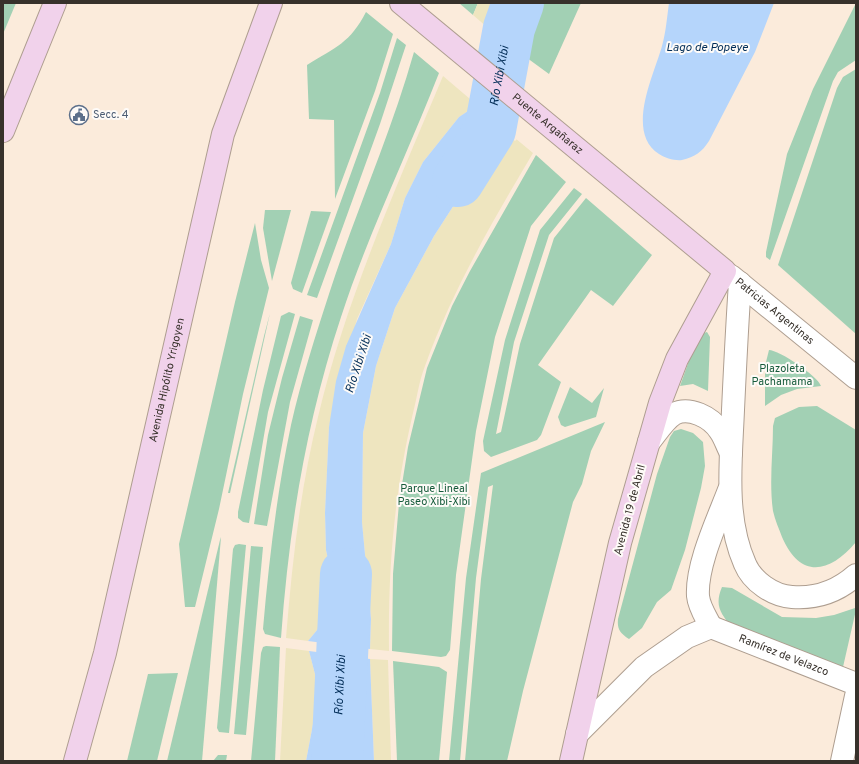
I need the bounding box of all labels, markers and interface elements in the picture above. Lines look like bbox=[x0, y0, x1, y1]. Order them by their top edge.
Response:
water label: Lago de Popeye bbox=[666, 40, 749, 56]
water label: Río Xibi Xibi bbox=[487, 44, 514, 107]
street label: Puente Argañaraz bbox=[509, 91, 586, 158]
public building icon: Secc. 4 bbox=[68, 104, 90, 126]
place label: Secc. 4 bbox=[93, 108, 129, 122]
street label: Patricias Argentinas bbox=[732, 275, 817, 348]
street label: Avenida Hipólito Yrigoyen bbox=[146, 317, 188, 444]
water label: Río Xibi Xibi bbox=[342, 332, 376, 395]
park label: Plazoleta Pachamama bbox=[752, 362, 813, 389]
street label: Avenida 19 de Abril bbox=[611, 463, 649, 557]
park label: Parque Lineal Paseo Xibi-Xibi bbox=[398, 482, 470, 509]
street label: Ramírez de Velazco bbox=[737, 632, 831, 680]
water label: Río Xibi Xibi bbox=[331, 653, 350, 716]

